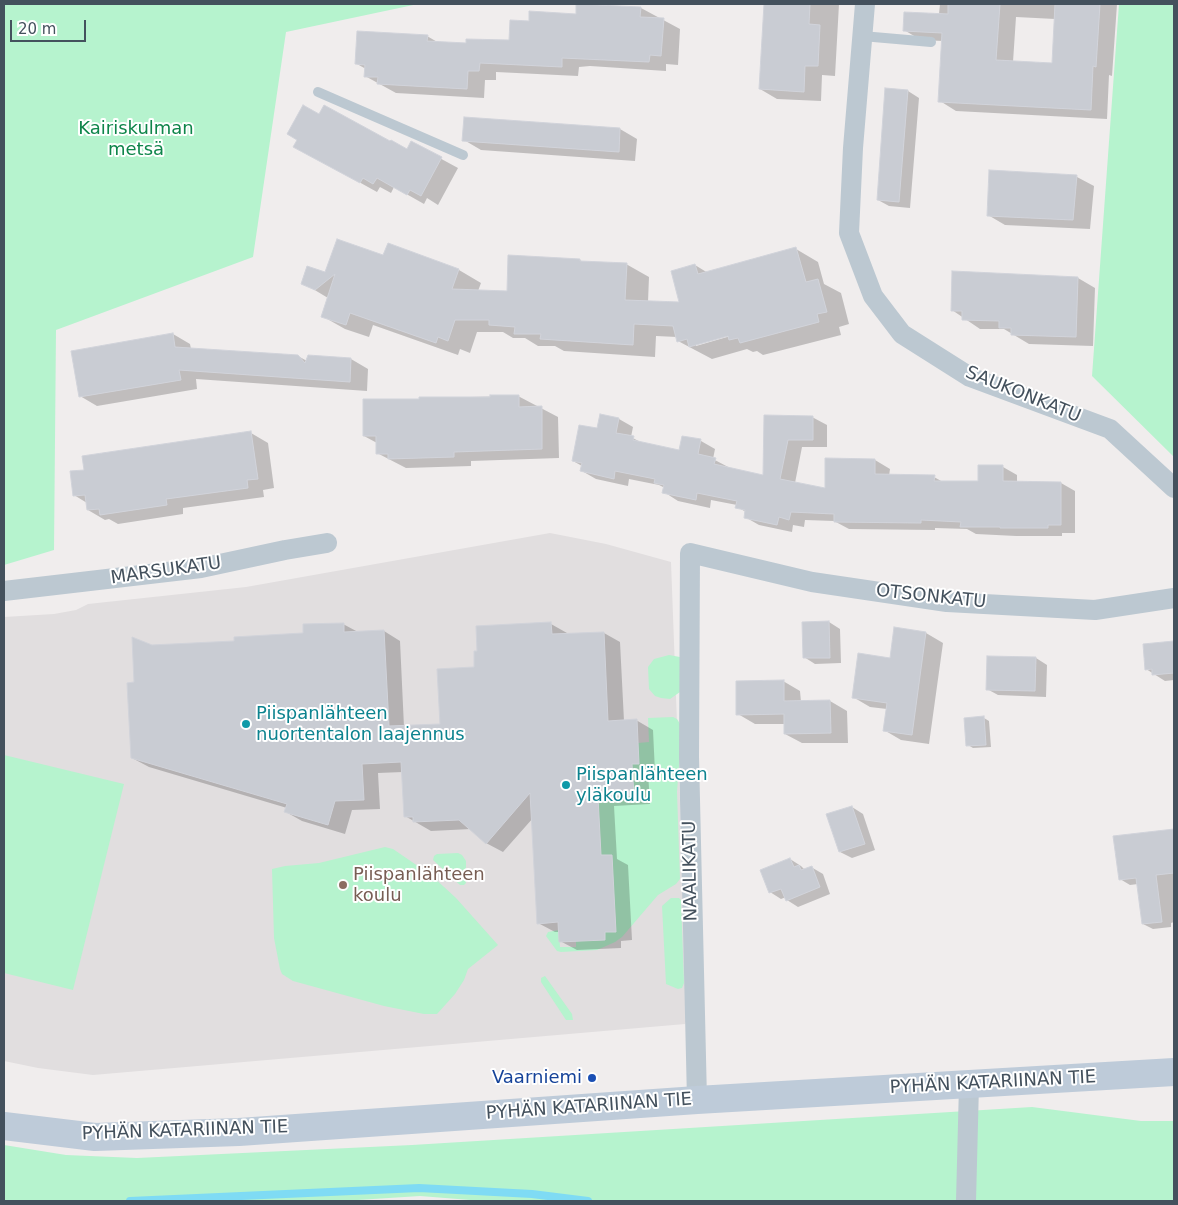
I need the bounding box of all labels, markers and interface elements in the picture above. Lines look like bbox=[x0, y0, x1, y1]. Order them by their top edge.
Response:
scale bar bbox=[12, 10, 89, 42]
text: 20 m bbox=[18, 20, 56, 38]
park label: Kairiskulman metsä bbox=[78, 118, 194, 160]
street label: SAUKONKATU bbox=[962, 362, 1084, 428]
street label: MARSUKATU bbox=[109, 553, 223, 589]
street label: OTSONKATU bbox=[875, 580, 987, 614]
place label: Piispanlähteen nuortentalon laajennus bbox=[256, 703, 465, 746]
marker: Piispanlähteen nuortentalon laajennus bbox=[240, 718, 252, 730]
place label: Piispanlähteen yläkoulu bbox=[576, 764, 708, 806]
marker: Piispanlähteen yläkoulu bbox=[560, 779, 572, 791]
street label: NAALIKATU bbox=[679, 821, 703, 921]
place label: Piispanlähteen koulu bbox=[353, 864, 485, 906]
marker: Piispanlähteen koulu bbox=[337, 879, 349, 891]
place label: Vaarniemi bbox=[492, 1067, 582, 1089]
street label: PYHÄN KATARIINAN TIE bbox=[889, 1067, 1097, 1099]
marker: Vaarniemi bbox=[586, 1072, 598, 1084]
street label: PYHÄN KATARIINAN TIE bbox=[485, 1089, 693, 1125]
street label: PYHÄN KATARIINAN TIE bbox=[81, 1117, 289, 1145]

